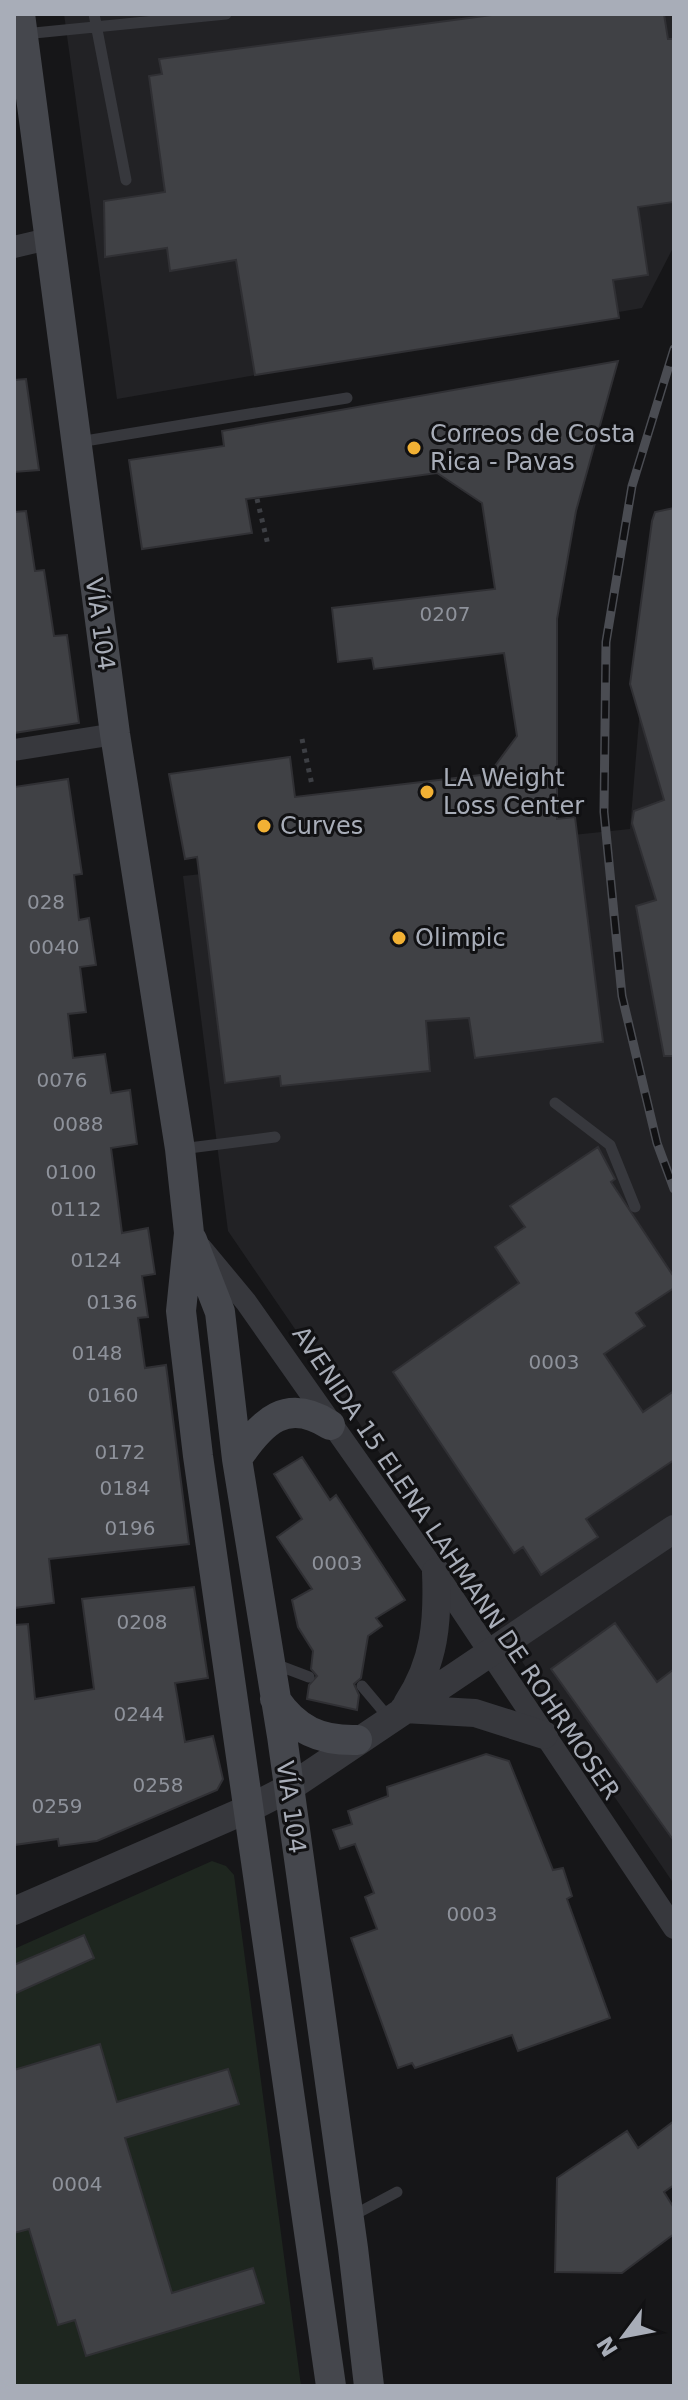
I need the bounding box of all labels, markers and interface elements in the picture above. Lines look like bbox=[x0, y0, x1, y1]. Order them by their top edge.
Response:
place label: Correos de Costa Rica - Pavas bbox=[430, 420, 636, 476]
marker: Correos de Costa Rica - Pavas bbox=[405, 439, 423, 457]
street label: VÍA 104 bbox=[80, 576, 121, 672]
house number: 0207 bbox=[420, 602, 470, 626]
place label: LA Weight Loss Center bbox=[443, 764, 584, 820]
marker: LA Weight Loss Center bbox=[418, 783, 436, 801]
place label: Curves bbox=[280, 812, 363, 840]
marker: Curves bbox=[255, 817, 273, 835]
house number: 028 bbox=[27, 890, 65, 914]
place label: Olimpic bbox=[415, 924, 506, 952]
marker: Olimpic bbox=[390, 929, 408, 947]
house number: 0040 bbox=[29, 935, 79, 959]
house number: 0076 bbox=[37, 1068, 87, 1092]
house number: 0088 bbox=[53, 1112, 103, 1136]
house number: 0100 bbox=[46, 1160, 96, 1184]
house number: 0112 bbox=[51, 1197, 101, 1221]
house number: 0124 bbox=[71, 1248, 121, 1272]
house number: 0136 bbox=[87, 1290, 137, 1314]
street label: AVENIDA 15 ELENA LAHMANN DE ROHRMOSER bbox=[286, 1321, 626, 1805]
house number: 0148 bbox=[72, 1341, 122, 1365]
house number: 0003 bbox=[529, 1350, 579, 1374]
house number: 0160 bbox=[88, 1383, 138, 1407]
house number: 0172 bbox=[95, 1440, 145, 1464]
house number: 0184 bbox=[100, 1476, 150, 1500]
house number: 0196 bbox=[105, 1516, 155, 1540]
house number: 0003 bbox=[312, 1551, 362, 1575]
house number: 0208 bbox=[117, 1610, 167, 1634]
house number: 0244 bbox=[114, 1702, 164, 1726]
street label: VÍA 104 bbox=[271, 1759, 312, 1855]
house number: 0258 bbox=[133, 1773, 183, 1797]
house number: 0259 bbox=[32, 1794, 82, 1818]
house number: 0003 bbox=[447, 1902, 497, 1926]
house number: 0004 bbox=[52, 2172, 102, 2196]
north arrow bbox=[584, 2296, 664, 2376]
text: N bbox=[592, 2332, 623, 2361]

